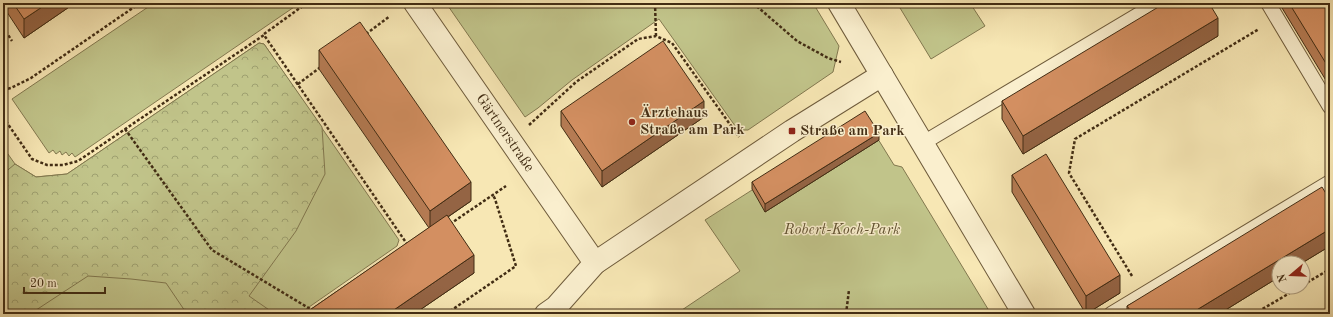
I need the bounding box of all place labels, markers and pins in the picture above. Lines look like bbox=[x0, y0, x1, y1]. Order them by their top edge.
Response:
place label: Ärztehaus Straße am Park bbox=[640, 104, 745, 138]
marker: Ärztehaus Straße am Park bbox=[627, 117, 637, 127]
place label: Straße am Park bbox=[800, 124, 905, 139]
marker: Straße am Park bbox=[787, 126, 797, 136]

